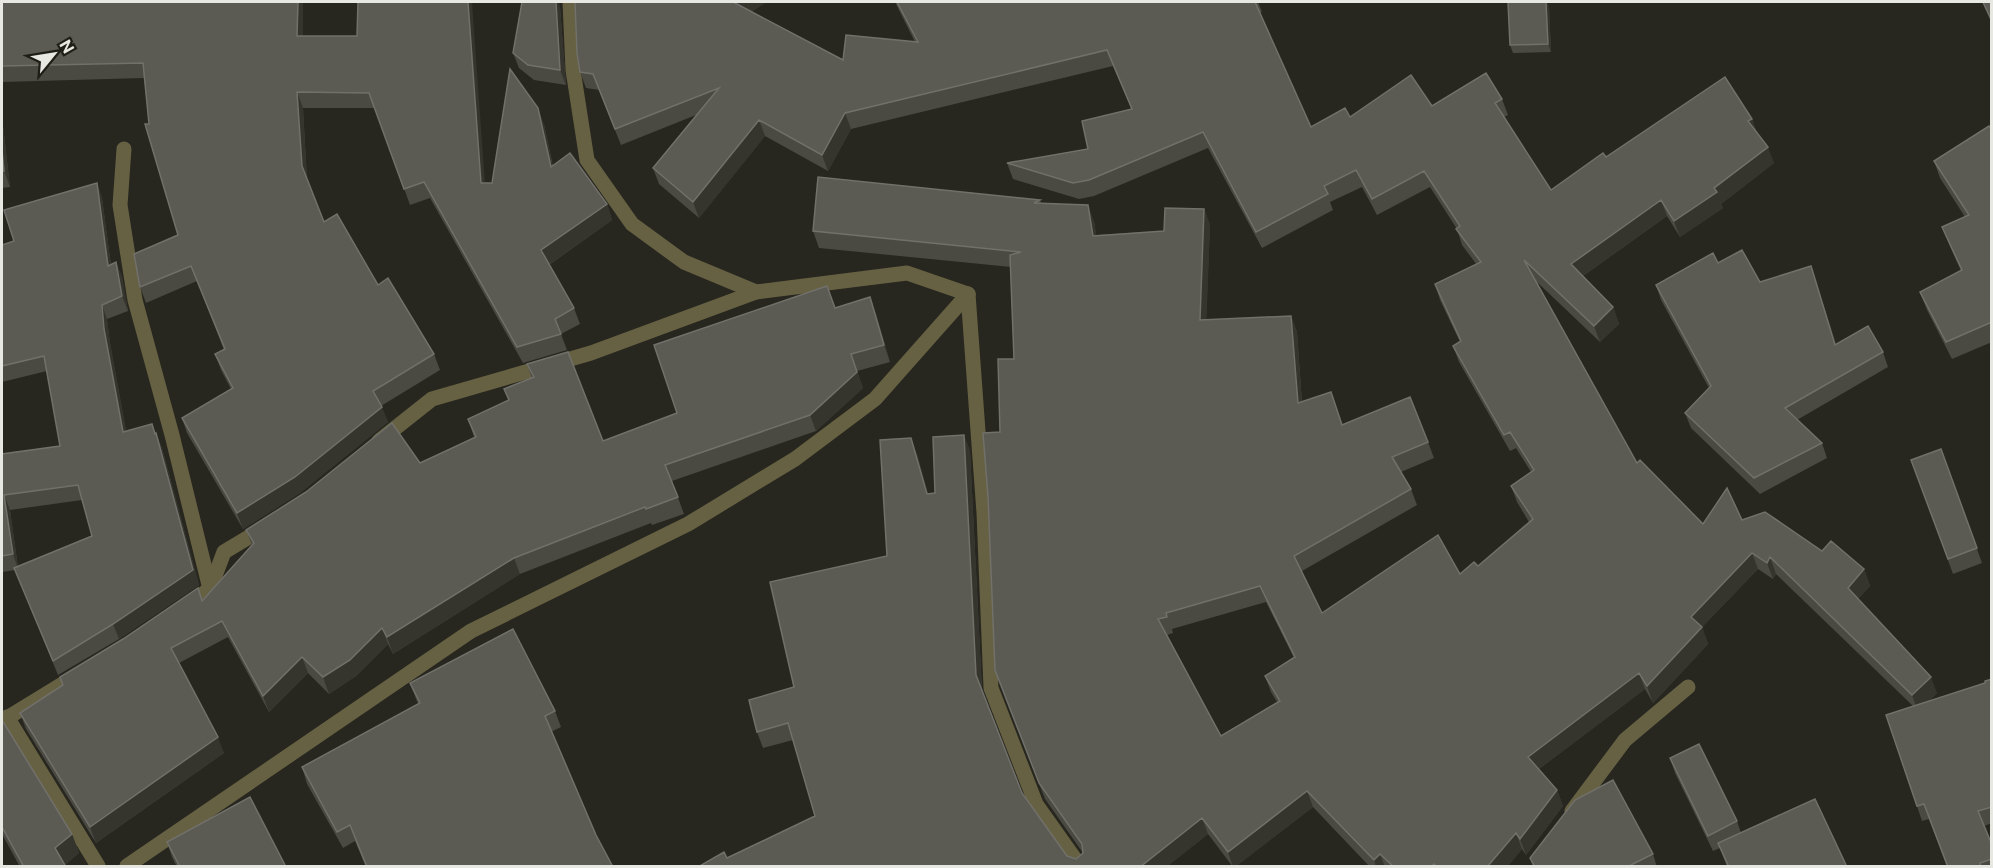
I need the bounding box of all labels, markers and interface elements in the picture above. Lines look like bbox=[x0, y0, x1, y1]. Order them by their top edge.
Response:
north arrow bbox=[24, 24, 84, 84]
text: N bbox=[55, 37, 78, 57]

